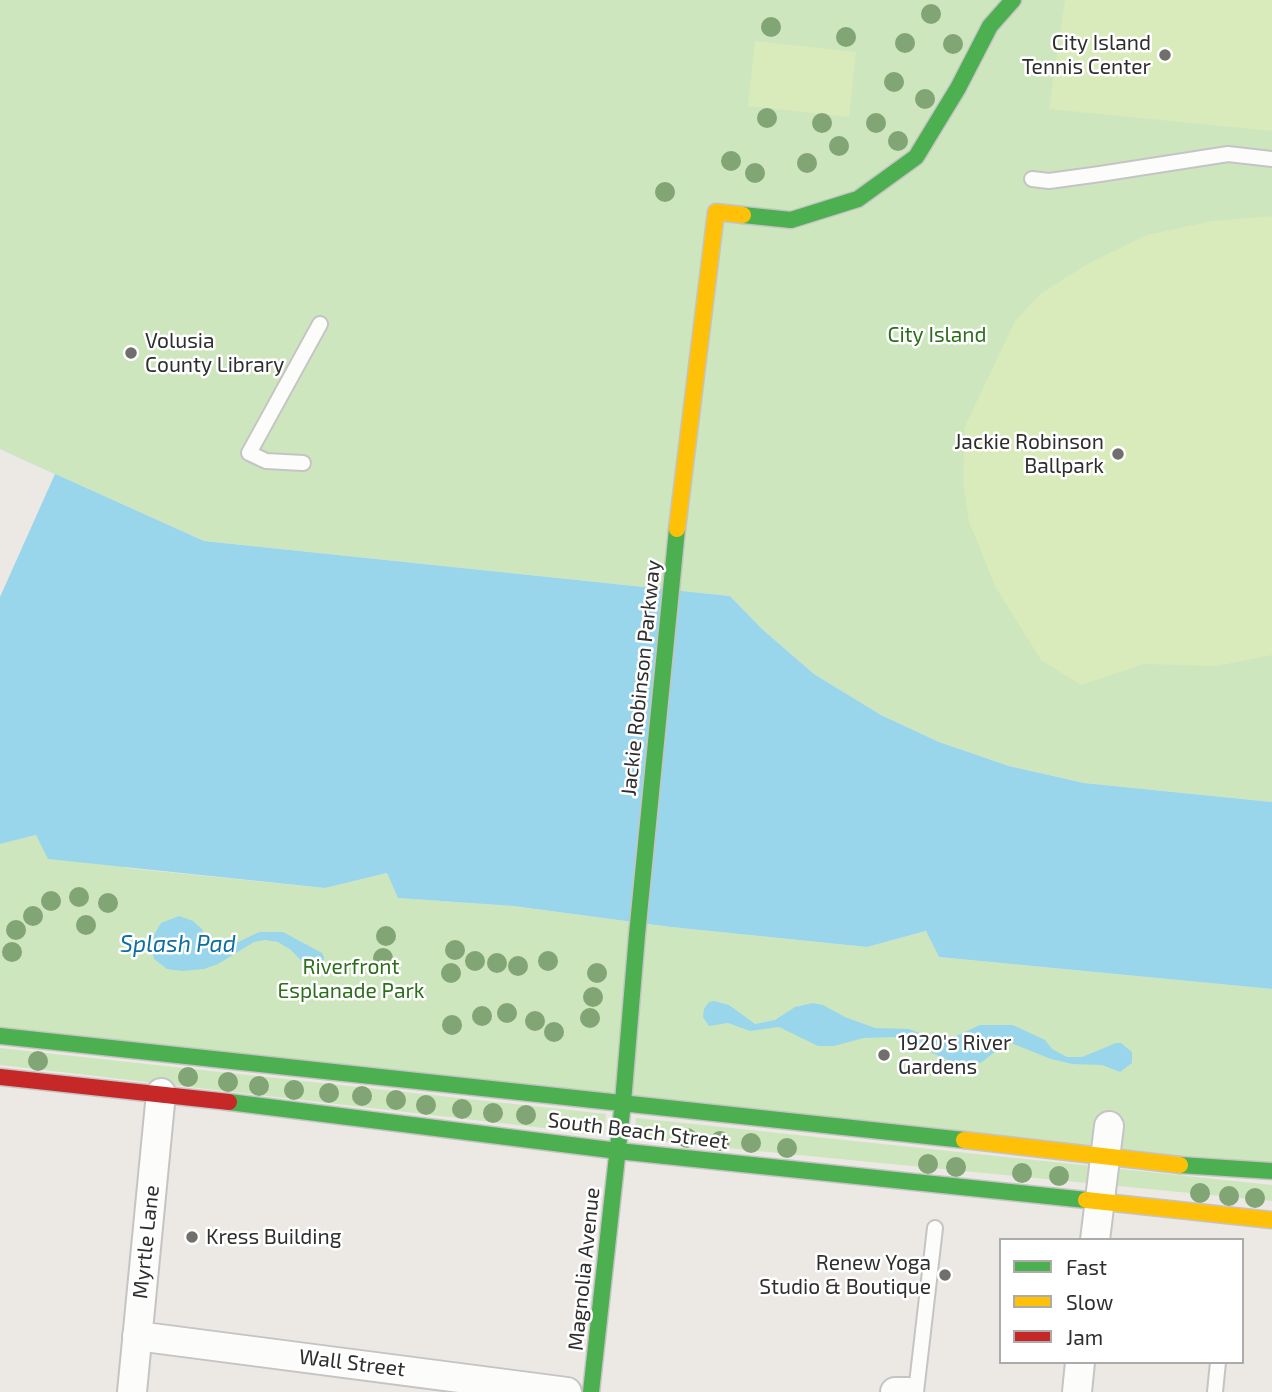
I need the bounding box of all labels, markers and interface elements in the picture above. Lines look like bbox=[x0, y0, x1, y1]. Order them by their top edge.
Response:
place label: City Island Tennis Center bbox=[1022, 30, 1151, 80]
marker: City Island Tennis Center bbox=[1157, 47, 1173, 63]
park label: City Island bbox=[887, 322, 987, 348]
place label: Volusia County Library bbox=[145, 328, 284, 378]
marker: Volusia County Library bbox=[123, 345, 139, 361]
place label: Jackie Robinson Ballpark bbox=[954, 429, 1104, 479]
marker: Jackie Robinson Ballpark bbox=[1110, 446, 1126, 462]
street label: Jackie Robinson Parkway bbox=[616, 559, 666, 797]
water label: Splash Pad bbox=[120, 930, 236, 958]
park label: Riverfront Esplanade Park bbox=[277, 954, 425, 1004]
place label: 1920's River Gardens bbox=[898, 1030, 1011, 1080]
marker: 1920's River Gardens bbox=[876, 1047, 892, 1063]
street label: South Beach Street bbox=[546, 1107, 730, 1155]
street label: Myrtle Lane bbox=[128, 1184, 164, 1300]
street label: Magnolia Avenue bbox=[563, 1186, 605, 1352]
place label: Kress Building bbox=[206, 1224, 341, 1250]
marker: Kress Building bbox=[184, 1229, 200, 1245]
legend bbox=[999, 1238, 1244, 1364]
place label: Renew Yoga Studio & Boutique bbox=[759, 1250, 931, 1300]
text: Fast bbox=[1066, 1254, 1107, 1279]
marker: Renew Yoga Studio & Boutique bbox=[937, 1267, 953, 1283]
text: Slow bbox=[1066, 1289, 1113, 1314]
text: Jam bbox=[1066, 1324, 1103, 1349]
street label: Wall Street bbox=[298, 1344, 406, 1382]

